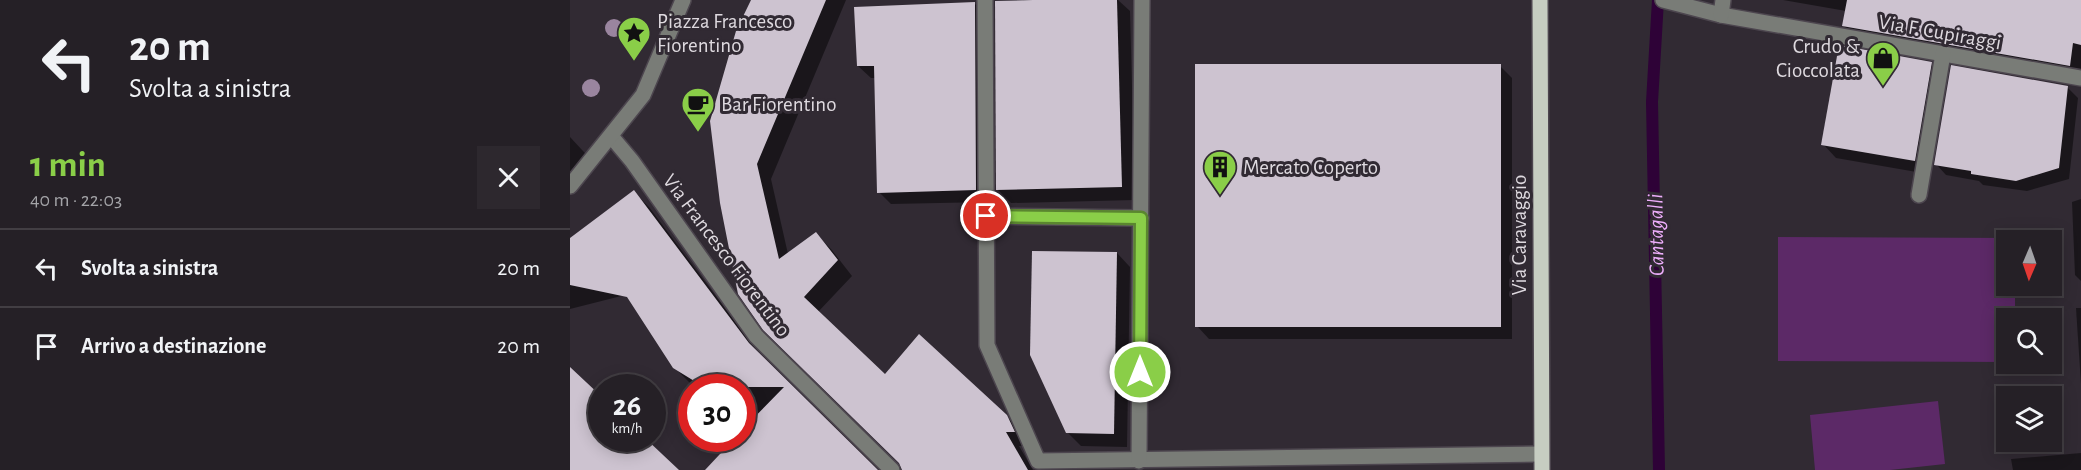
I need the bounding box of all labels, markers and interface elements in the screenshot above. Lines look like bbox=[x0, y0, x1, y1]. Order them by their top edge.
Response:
place label: Piazza Francesco Fiorentino bbox=[657, 11, 792, 56]
street label: Via F. Cupiraggi bbox=[1877, 11, 2003, 54]
place icon: Piazza Francesco Fiorentino bbox=[616, 15, 652, 62]
icon: left bbox=[30, 24, 108, 102]
text: 20 m bbox=[129, 26, 211, 68]
place label: Crudo & Cioccolata bbox=[1776, 36, 1860, 81]
shop icon: Crudo & Cioccolata bbox=[1865, 40, 1901, 87]
text: Svolta a sinistra bbox=[129, 75, 291, 102]
cafe icon: Bar Fiorentino bbox=[680, 86, 716, 133]
place label: Bar Fiorentino bbox=[721, 94, 837, 115]
button: close bbox=[477, 146, 540, 209]
text: 1 min bbox=[30, 147, 106, 183]
building icon: Mercato Coperto bbox=[1202, 149, 1238, 196]
place label: Mercato Coperto bbox=[1243, 157, 1378, 178]
street label: Via Francesco Fiorentino bbox=[659, 170, 794, 340]
street label: Via Caravaggio bbox=[1509, 175, 1530, 295]
text: 40 m · 22:03 bbox=[30, 190, 122, 210]
pin bbox=[960, 190, 1011, 241]
water label: Cantagalli bbox=[1644, 194, 1668, 276]
icon: arrive bbox=[969, 199, 1002, 232]
north arrow bbox=[1996, 230, 2062, 296]
map controls bbox=[1996, 230, 2062, 452]
icon: left bbox=[30, 252, 63, 285]
text: Svolta a sinistra bbox=[81, 257, 218, 279]
text: 20 m bbox=[497, 257, 540, 279]
button: search bbox=[1996, 308, 2062, 374]
icon: arrive bbox=[30, 330, 63, 363]
text: Arrivo a destinazione bbox=[81, 335, 266, 357]
text: 20 m bbox=[497, 335, 540, 357]
position arrow bbox=[1108, 340, 1172, 404]
speed limit sign: 30 bbox=[678, 374, 756, 452]
button: layers bbox=[1996, 386, 2062, 452]
text: 26 bbox=[613, 391, 641, 421]
text: km/h bbox=[612, 421, 642, 436]

